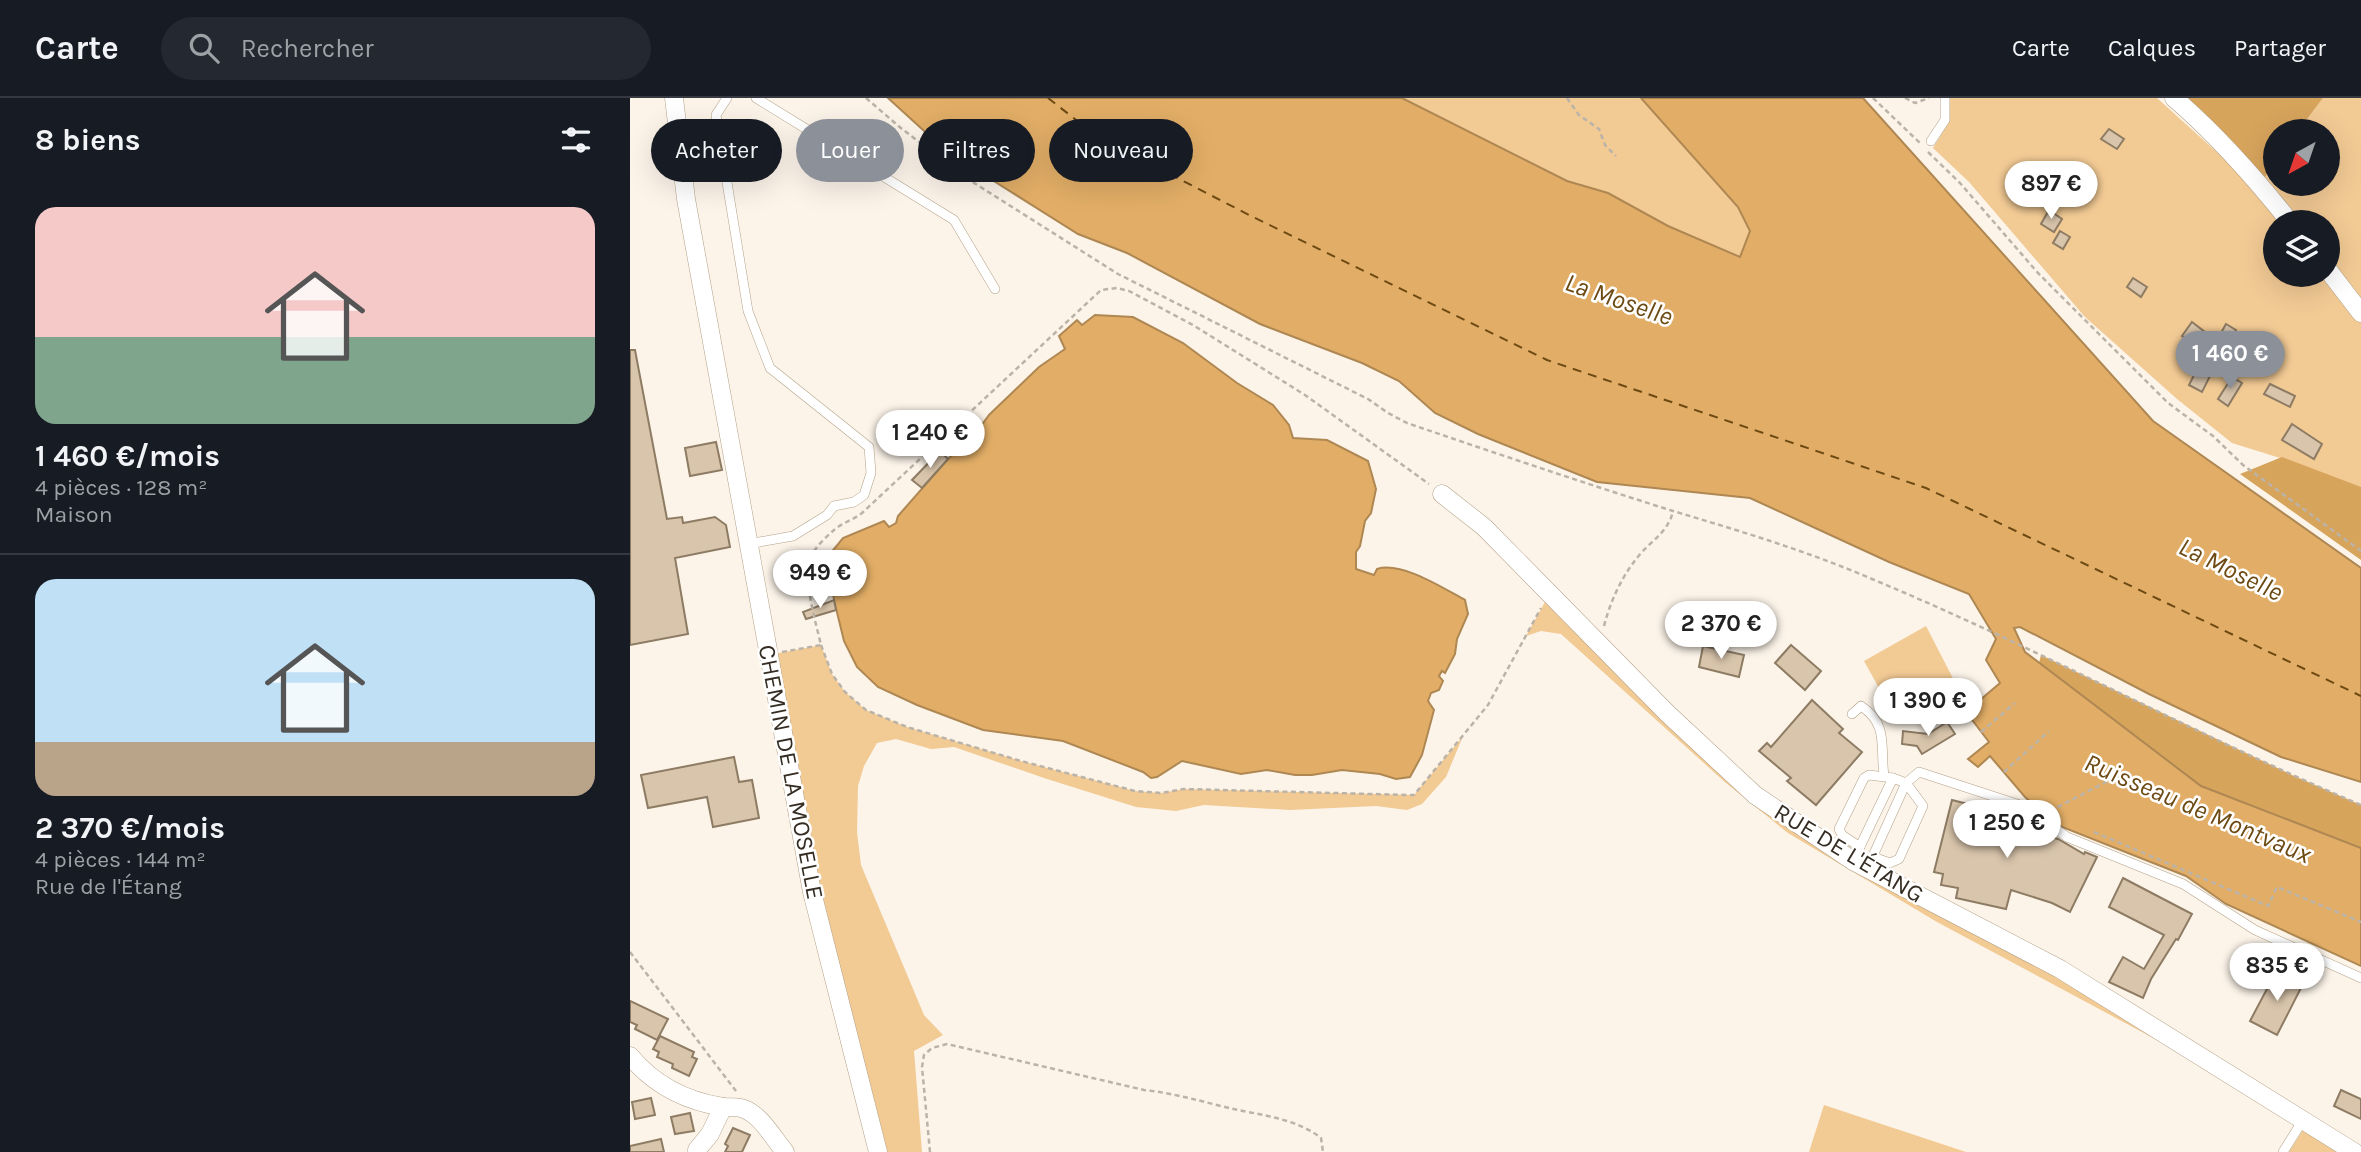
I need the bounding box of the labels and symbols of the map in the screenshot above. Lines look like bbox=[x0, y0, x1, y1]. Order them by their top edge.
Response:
north arrow bbox=[2263, 119, 2340, 196]
pin: 897 € bbox=[2002, 162, 2100, 221]
water label: La Moselle bbox=[1561, 267, 1677, 332]
pin: 1 460 € bbox=[2165, 331, 2295, 391]
pin: 1 240 € bbox=[865, 410, 995, 470]
water label: La Moselle bbox=[2174, 531, 2288, 608]
pin: 949 € bbox=[771, 550, 869, 610]
pin: 2 370 € bbox=[1656, 602, 1786, 661]
street label: CHEMIN DE LA MOSELLE bbox=[753, 642, 829, 902]
pin: 1 390 € bbox=[1863, 678, 1993, 738]
water label: Ruisseau de Montvaux bbox=[2080, 747, 2317, 871]
street label: RUE DE L'ÉTANG bbox=[1769, 797, 1929, 909]
pin: 1 250 € bbox=[1942, 800, 2072, 860]
pin: 835 € bbox=[2228, 944, 2326, 1003]

